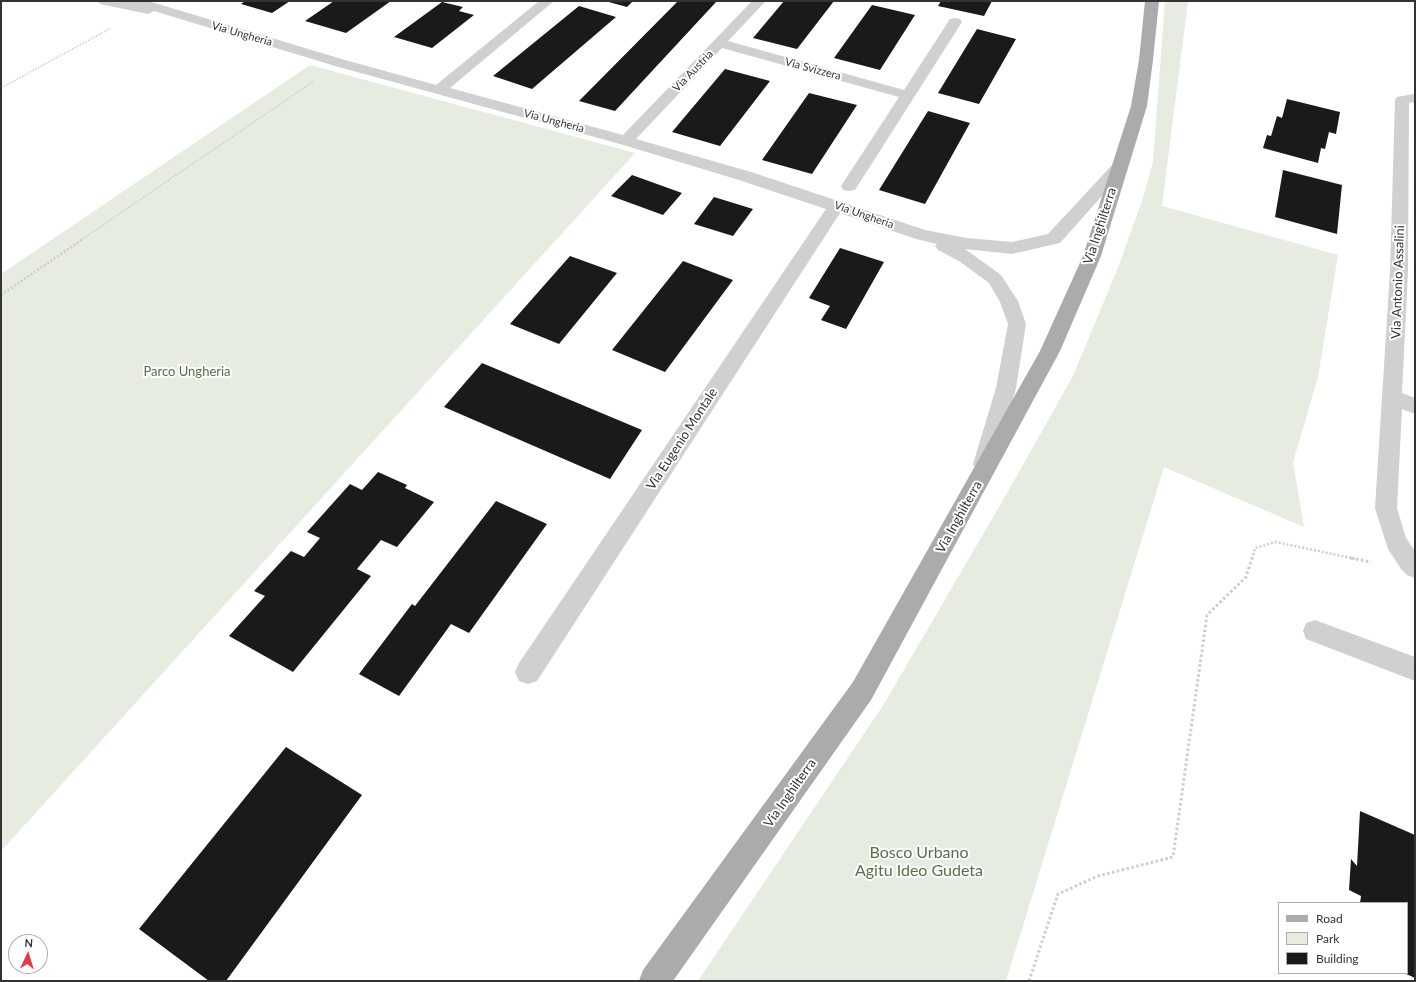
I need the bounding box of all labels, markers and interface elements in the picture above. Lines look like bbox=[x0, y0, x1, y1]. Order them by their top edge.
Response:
street label: Via Ungheria bbox=[210, 19, 274, 49]
street label: Via Austria bbox=[670, 47, 716, 95]
street label: Via Svizzera bbox=[784, 55, 842, 83]
street label: Via Ungheria bbox=[522, 107, 586, 135]
street label: Via Inghilterra bbox=[1080, 186, 1120, 266]
street label: Via Ungheria bbox=[832, 199, 896, 231]
street label: Via Antonio Assalini bbox=[1388, 225, 1408, 339]
park label: Parco Ungheria bbox=[143, 364, 231, 380]
street label: Via Eugenio Montale bbox=[643, 385, 721, 493]
street label: Via Inghilterra bbox=[933, 478, 985, 556]
street label: Via Inghilterra bbox=[761, 756, 819, 830]
park label: Bosco Urbano Agitu Ideo Gudeta bbox=[855, 843, 983, 881]
legend bbox=[1278, 902, 1408, 974]
text: Road bbox=[1316, 911, 1343, 926]
text: Park bbox=[1316, 931, 1339, 946]
north arrow bbox=[8, 934, 48, 974]
text: N bbox=[24, 936, 33, 949]
text: Building bbox=[1316, 951, 1359, 966]

